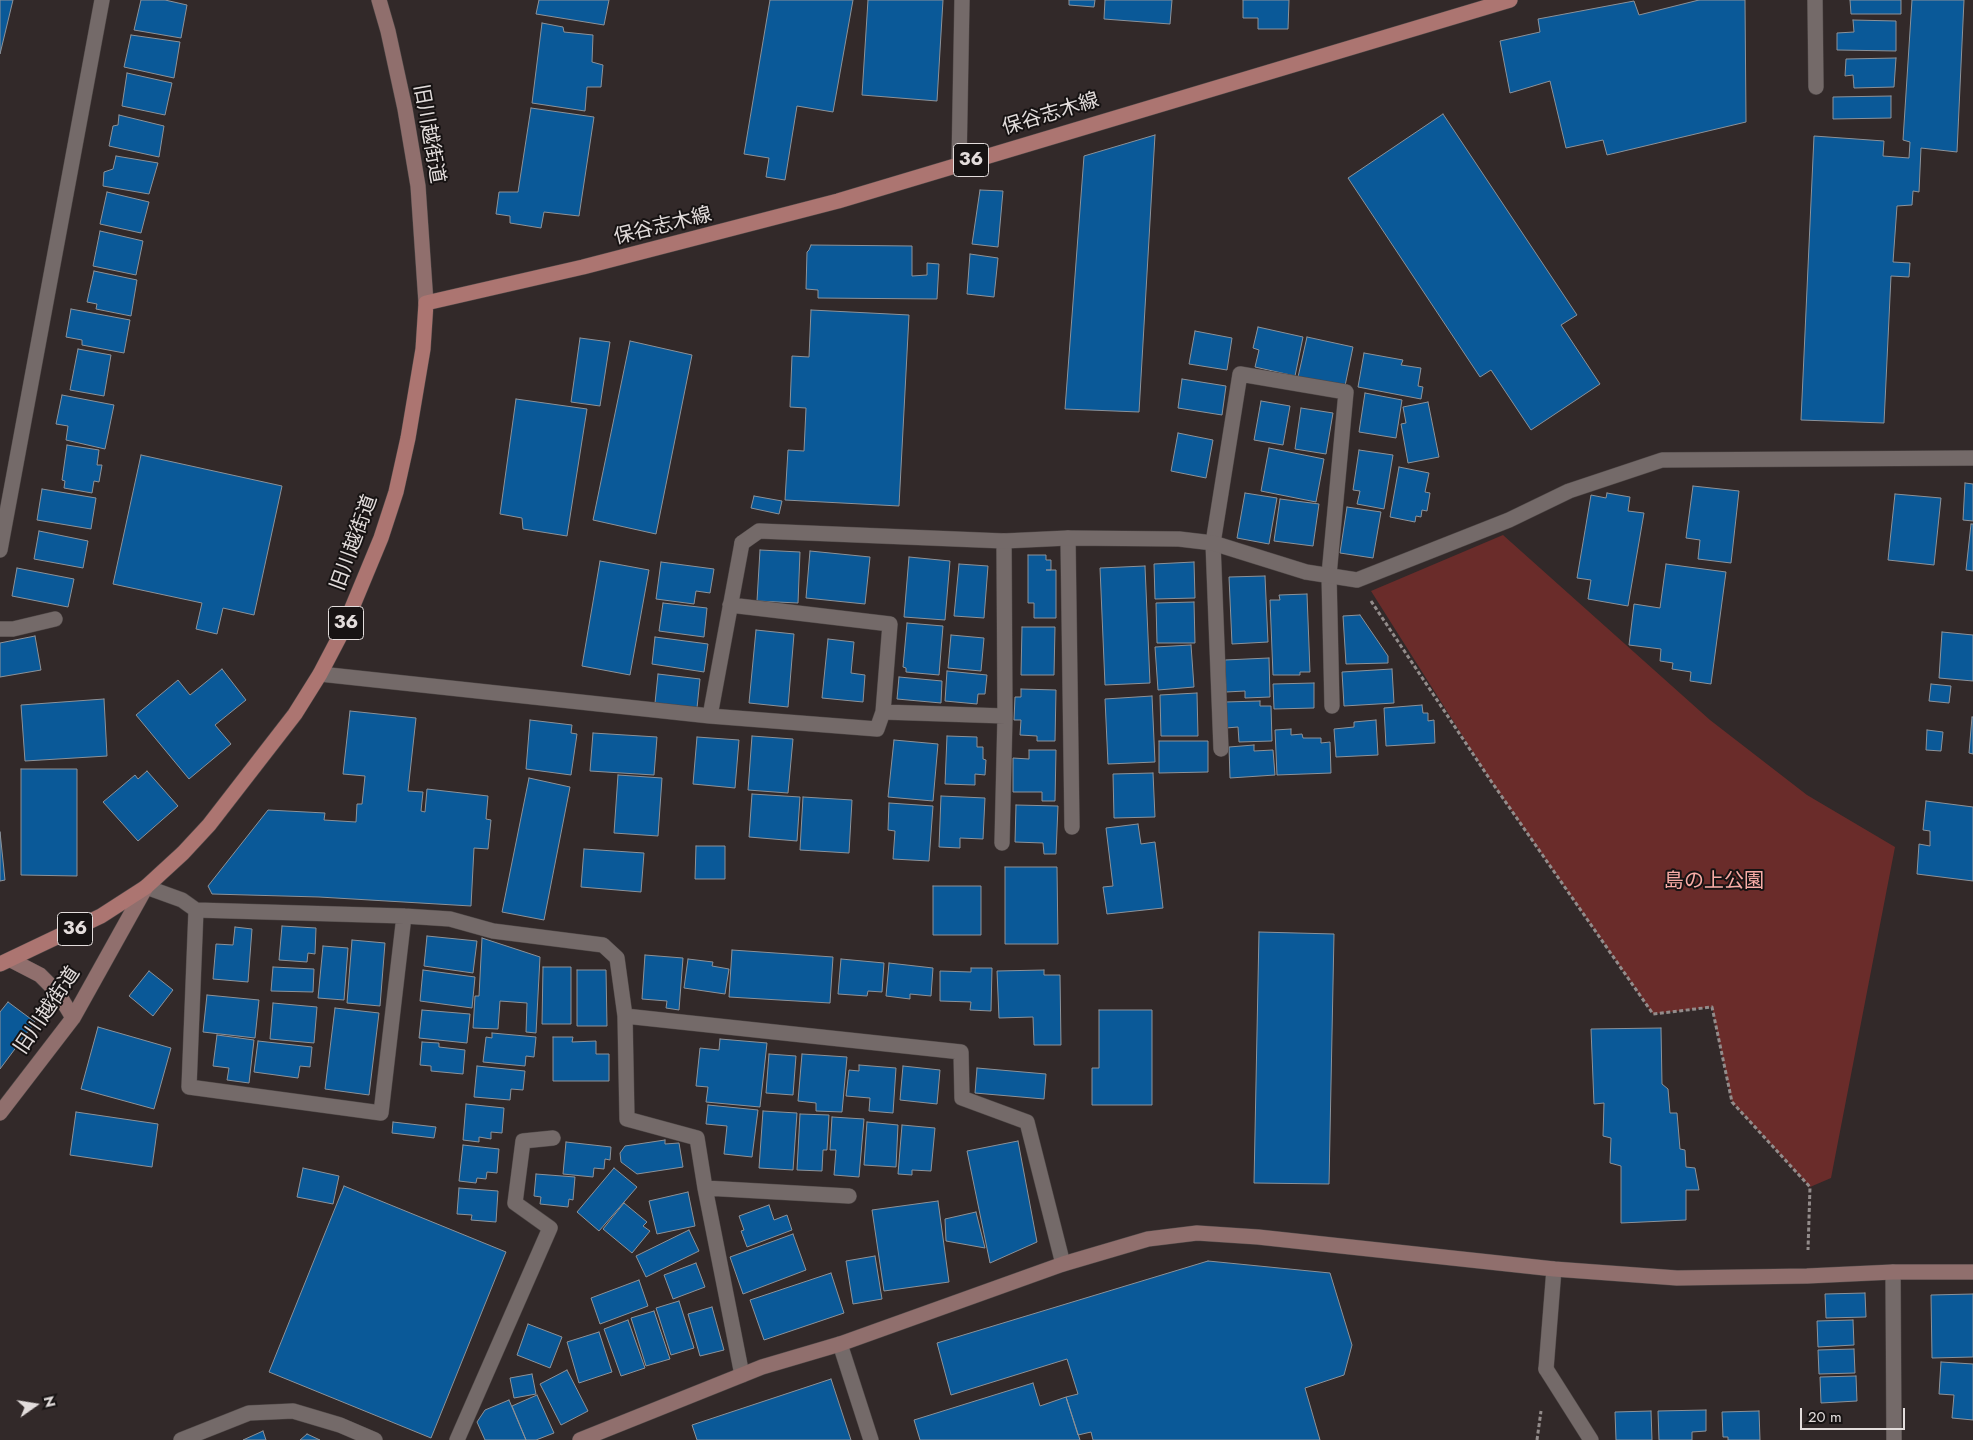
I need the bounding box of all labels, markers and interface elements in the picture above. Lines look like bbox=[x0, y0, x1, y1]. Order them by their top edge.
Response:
street label: 旧川越街道 bbox=[407, 83, 449, 185]
street label: 保谷志木線 bbox=[1000, 89, 1102, 141]
road number: 36 bbox=[954, 144, 988, 176]
street label: 保谷志木線 bbox=[612, 203, 714, 251]
street label: 旧川越街道 bbox=[327, 492, 383, 594]
road number: 36 bbox=[328, 606, 364, 640]
park label: 島の上公園 bbox=[1664, 870, 1764, 894]
road number: 36 bbox=[58, 912, 92, 946]
street label: 旧川越街道 bbox=[10, 963, 86, 1059]
north arrow bbox=[10, 1380, 60, 1430]
text: N bbox=[39, 1394, 61, 1409]
scale bar bbox=[1803, 1398, 1908, 1430]
text: 20 m bbox=[1808, 1406, 1842, 1428]

